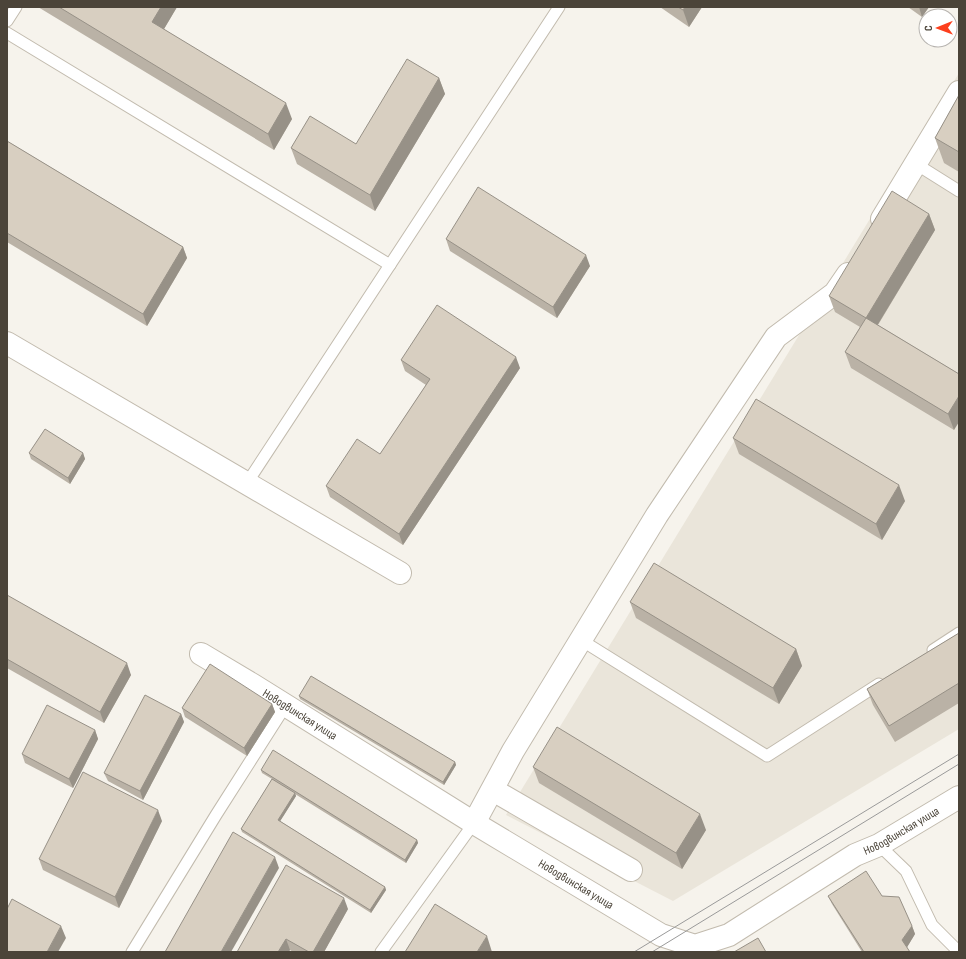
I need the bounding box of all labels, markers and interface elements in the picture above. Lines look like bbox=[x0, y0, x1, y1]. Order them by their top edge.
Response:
north arrow bbox=[918, 8, 958, 48]
text: С bbox=[922, 25, 935, 31]
street label: Новодвинская улица bbox=[260, 685, 340, 743]
street label: Новодвинская улица bbox=[861, 803, 942, 858]
street label: Новодвинская улица bbox=[536, 856, 617, 913]

